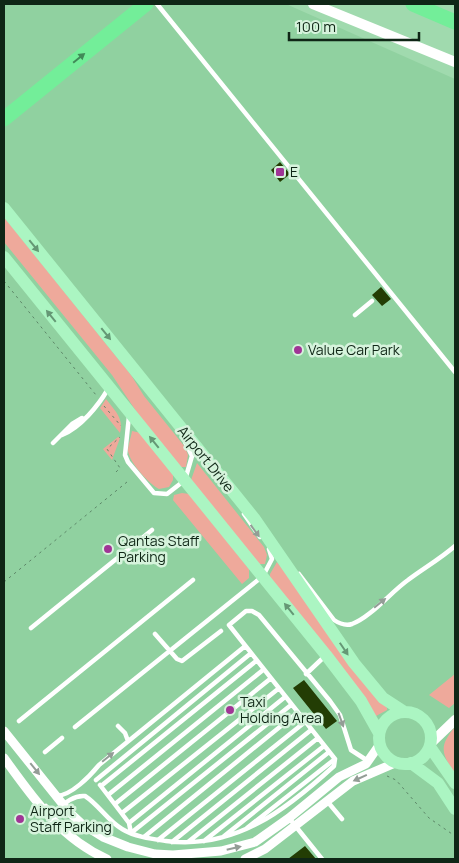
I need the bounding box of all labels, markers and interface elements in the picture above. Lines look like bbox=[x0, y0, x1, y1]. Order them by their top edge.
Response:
scale bar bbox=[289, 10, 419, 42]
text: 100 m bbox=[296, 16, 336, 37]
one-way arrow bbox=[72, 52, 85, 63]
place label: E bbox=[290, 162, 298, 181]
marker: E bbox=[274, 166, 286, 178]
one-way arrow bbox=[28, 239, 40, 251]
one-way arrow bbox=[46, 310, 57, 323]
one-way arrow bbox=[101, 327, 112, 340]
place label: Value Car Park bbox=[308, 340, 401, 359]
marker: Value Car Park bbox=[292, 344, 304, 356]
street label: Airport Drive bbox=[174, 422, 239, 496]
one-way arrow bbox=[148, 436, 159, 449]
one-way arrow bbox=[250, 524, 260, 538]
place label: Qantas Staff Parking bbox=[118, 531, 200, 566]
marker: Qantas Staff Parking bbox=[102, 543, 114, 555]
one-way arrow bbox=[374, 598, 387, 609]
one-way arrow bbox=[284, 602, 294, 616]
one-way arrow bbox=[339, 642, 349, 656]
place label: Taxi Holding Area bbox=[240, 692, 322, 727]
marker: Taxi Holding Area bbox=[224, 704, 236, 716]
one-way arrow bbox=[338, 713, 345, 728]
one-way arrow bbox=[102, 752, 115, 763]
one-way arrow bbox=[29, 762, 40, 775]
one-way arrow bbox=[353, 774, 367, 782]
place label: Airport Staff Parking bbox=[30, 801, 112, 836]
marker: Airport Staff Parking bbox=[14, 813, 26, 825]
one-way arrow bbox=[227, 844, 242, 852]

